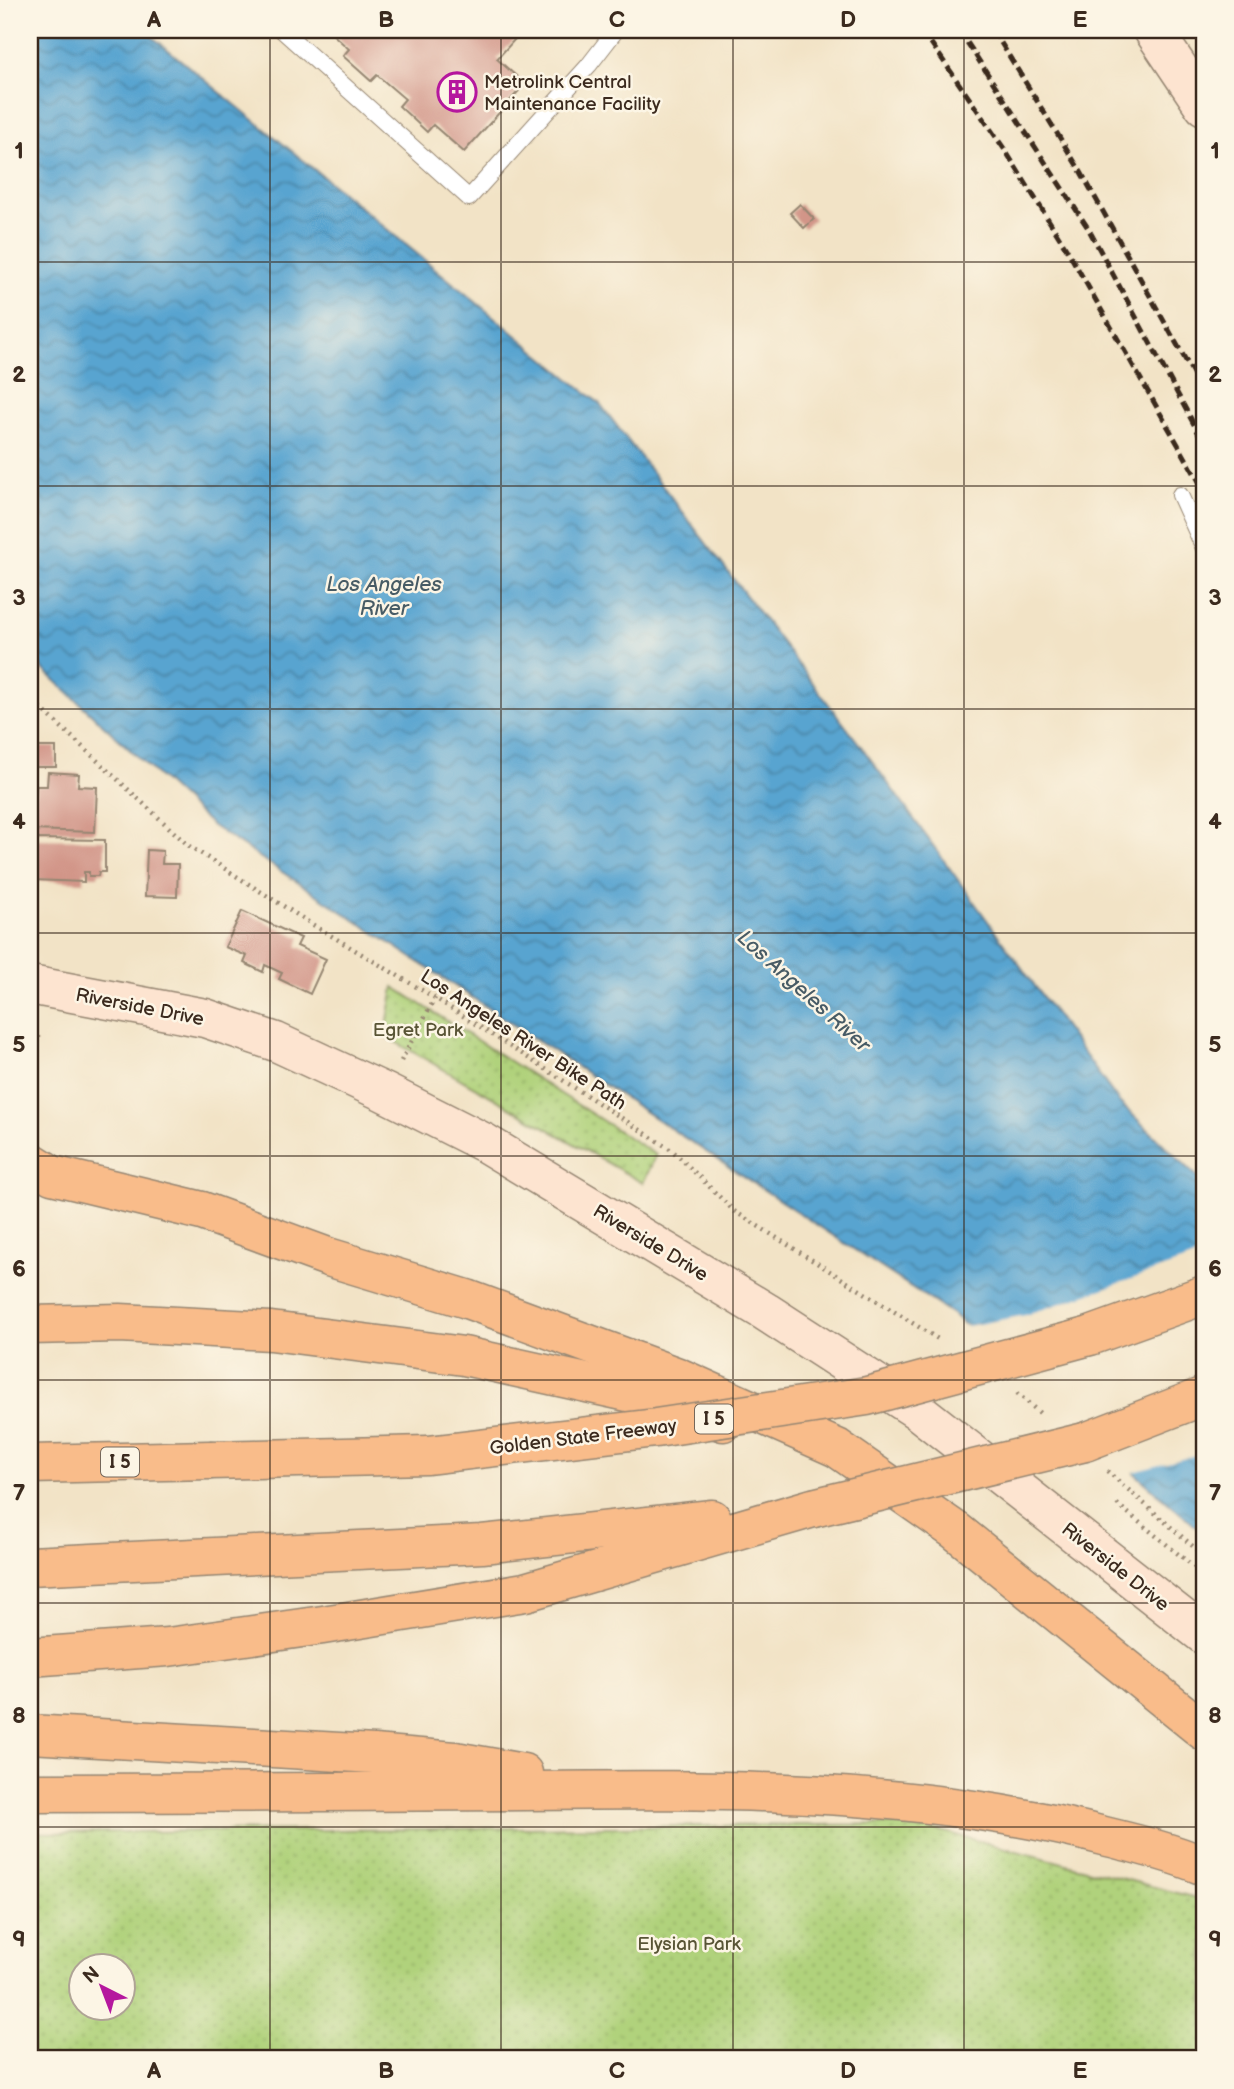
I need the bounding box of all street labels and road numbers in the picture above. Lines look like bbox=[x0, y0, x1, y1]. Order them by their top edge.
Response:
street label: Los Angeles River Bike Path bbox=[416, 965, 630, 1115]
street label: Riverside Drive bbox=[74, 984, 206, 1031]
street label: Riverside Drive bbox=[589, 1200, 712, 1287]
road number: I 5 bbox=[695, 1404, 733, 1434]
street label: Golden State Freeway bbox=[488, 1415, 678, 1460]
road number: I 5 bbox=[101, 1448, 139, 1476]
street label: Riverside Drive bbox=[1057, 1518, 1173, 1616]

